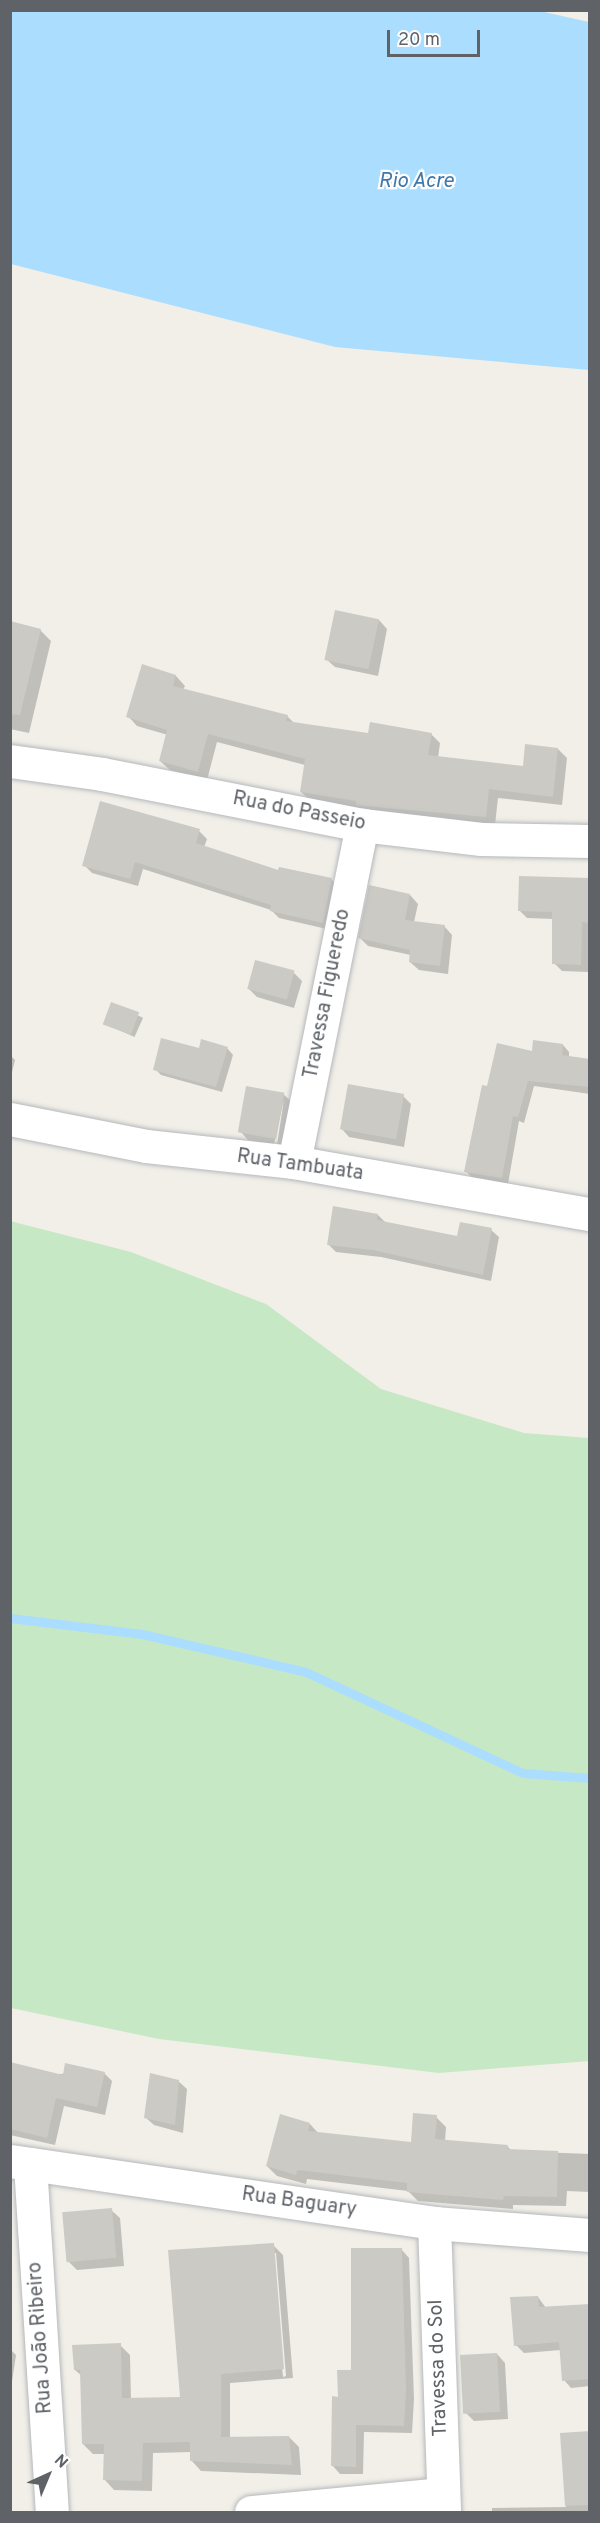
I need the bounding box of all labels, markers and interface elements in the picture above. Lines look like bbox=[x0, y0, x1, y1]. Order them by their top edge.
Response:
scale bar bbox=[390, 18, 483, 56]
text: 20 m bbox=[398, 29, 440, 52]
water label: Rio Acre bbox=[378, 169, 454, 195]
street label: Rua do Passeio bbox=[230, 787, 368, 837]
street label: Travessa Figueredo bbox=[300, 907, 356, 1081]
street label: Rua Tambuata bbox=[235, 1145, 365, 1187]
street label: Rua Baguary bbox=[240, 2183, 358, 2223]
street label: Rua João Ribeiro bbox=[24, 2261, 58, 2415]
street label: Travessa do Sol bbox=[425, 2299, 453, 2437]
north arrow bbox=[18, 2445, 78, 2505]
text: N bbox=[49, 2451, 72, 2473]

